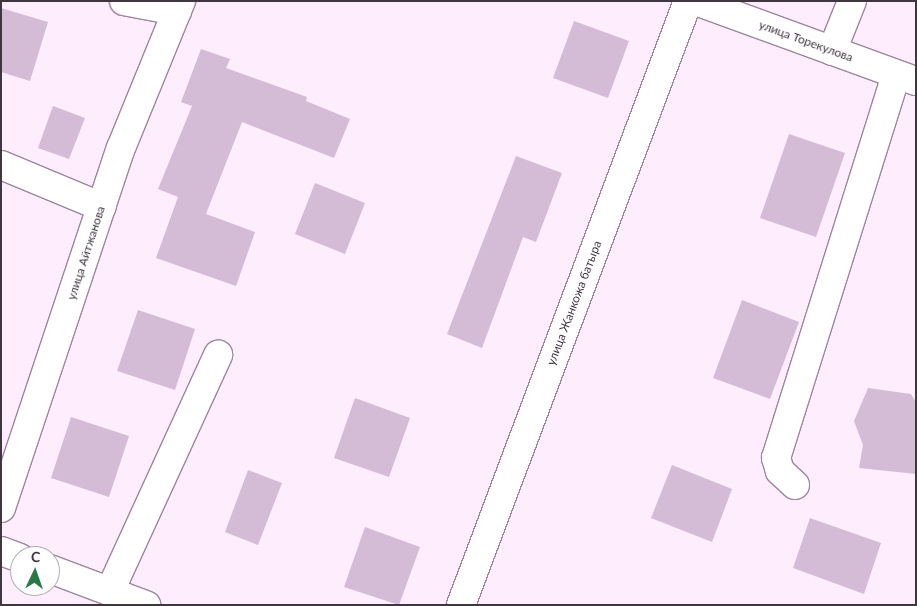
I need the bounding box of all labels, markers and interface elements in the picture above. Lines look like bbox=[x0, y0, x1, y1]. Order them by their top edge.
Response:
street label: улица Торекулова bbox=[757, 17, 855, 65]
street label: улица Айтжанова bbox=[64, 204, 108, 302]
street label: улица Жанкожа батыра bbox=[544, 239, 604, 367]
north arrow bbox=[10, 546, 60, 596]
text: С bbox=[31, 548, 41, 565]

